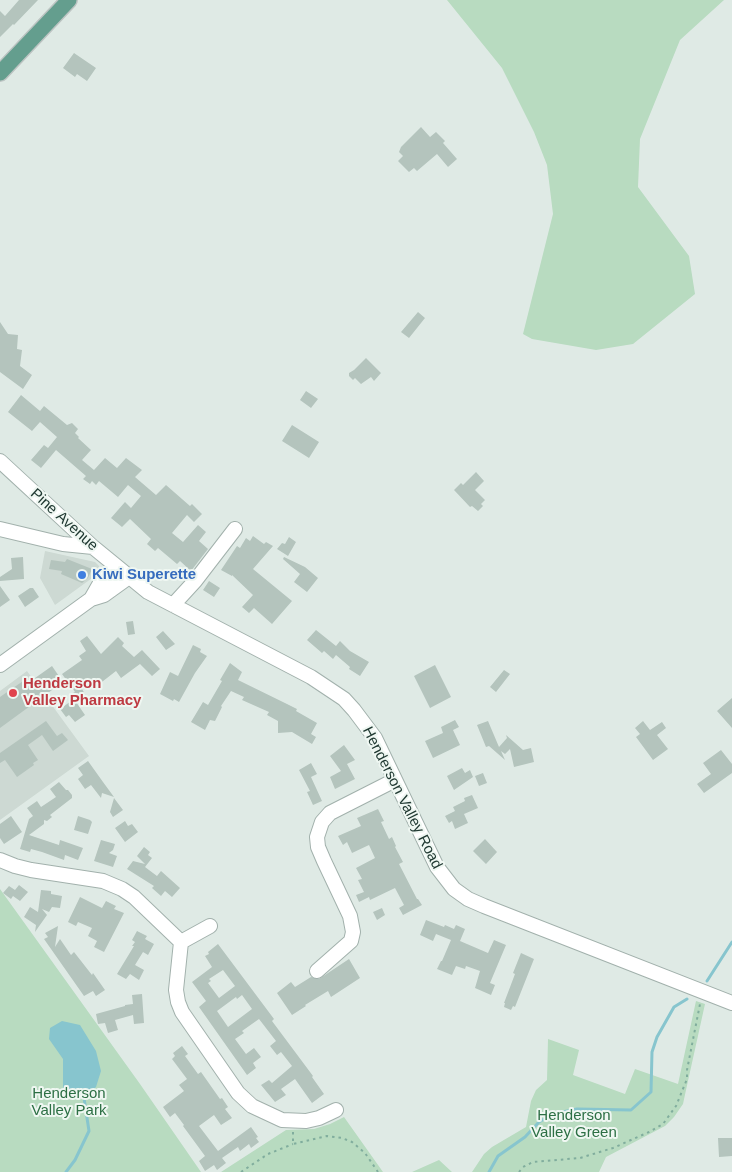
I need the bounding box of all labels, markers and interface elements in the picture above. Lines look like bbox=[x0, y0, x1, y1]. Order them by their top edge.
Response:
street label: Pine Avenue bbox=[26, 485, 102, 555]
place label: Kiwi Superette bbox=[92, 566, 196, 584]
marker: Kiwi Superette bbox=[76, 569, 88, 581]
place label: Henderson Valley Pharmacy bbox=[23, 675, 141, 710]
marker: Henderson Valley Pharmacy bbox=[7, 687, 19, 699]
street label: Henderson Valley Road bbox=[358, 724, 446, 872]
park label: Henderson Valley Park bbox=[32, 1085, 106, 1120]
park label: Henderson Valley Green bbox=[531, 1107, 617, 1142]

